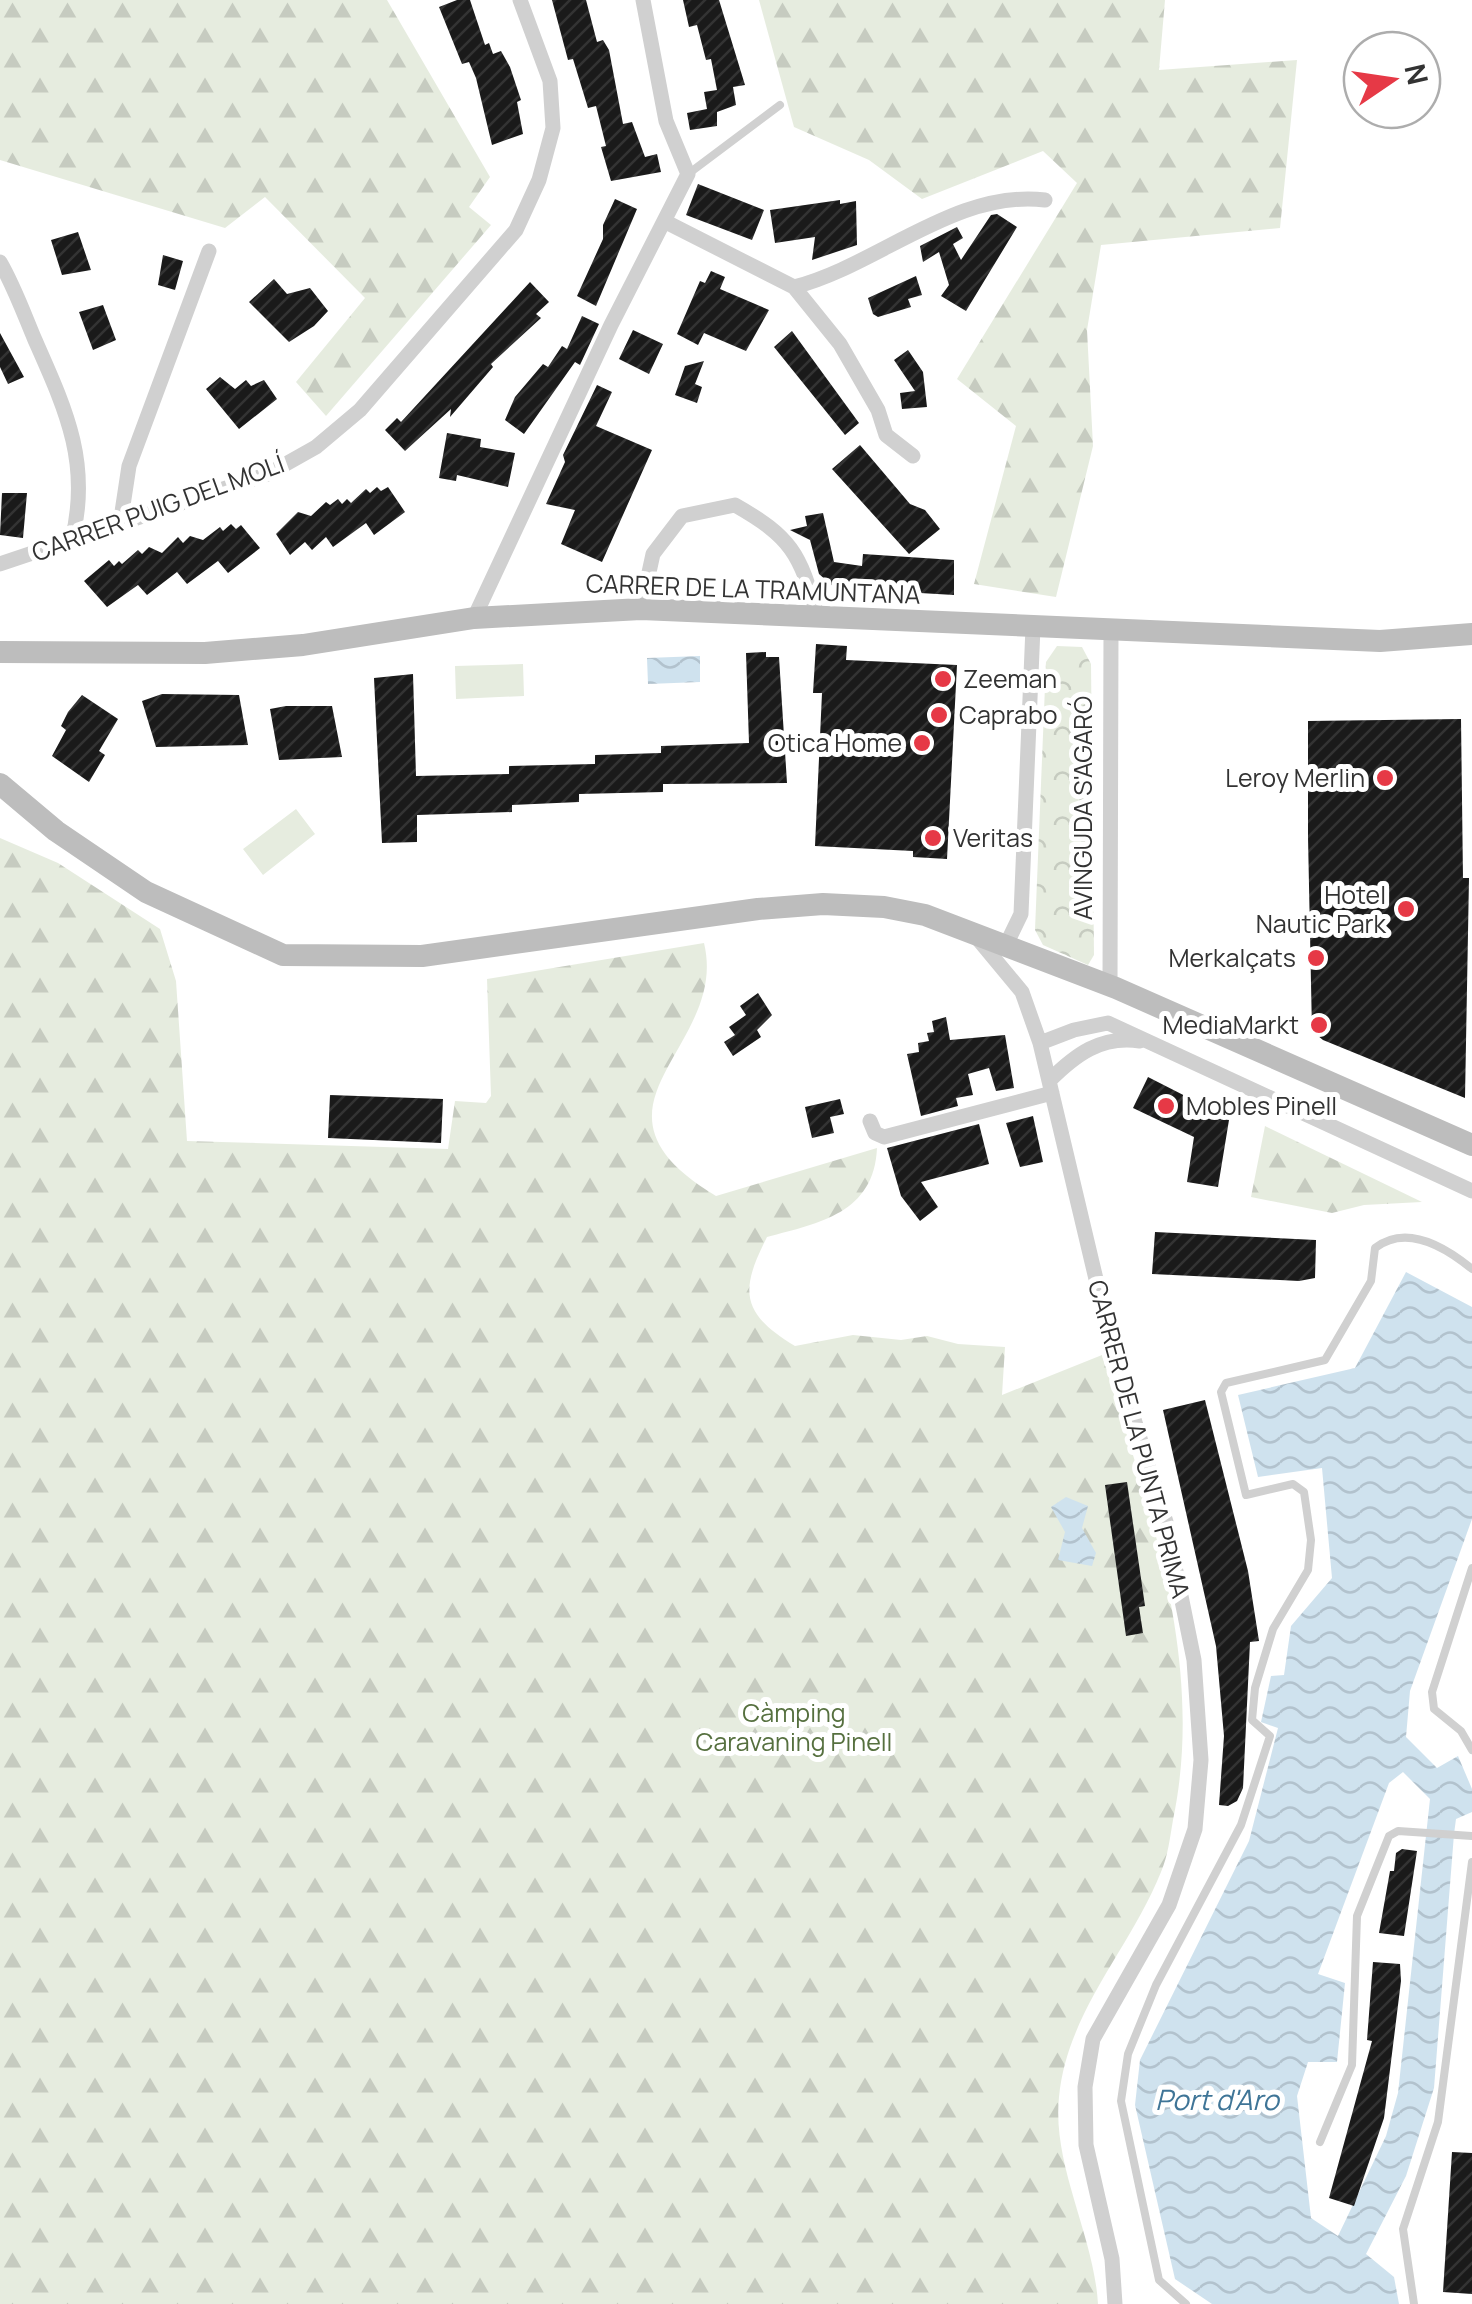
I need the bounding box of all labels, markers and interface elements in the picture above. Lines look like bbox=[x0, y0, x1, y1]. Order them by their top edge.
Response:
north arrow bbox=[1342, 30, 1442, 130]
text: N bbox=[1397, 60, 1438, 88]
street label: CARRER PUIG DEL MOLÍ bbox=[27, 446, 289, 569]
street label: CARRER DE LA TRAMUNTANA bbox=[585, 565, 921, 612]
place label: Zeeman bbox=[963, 661, 1057, 696]
marker: Zeeman bbox=[932, 668, 954, 690]
street label: AVINGUDA S'AGARÓ bbox=[1065, 696, 1100, 920]
place label: Caprabo bbox=[959, 697, 1058, 732]
marker: Caprabo bbox=[928, 704, 950, 726]
place label: Otica Home bbox=[768, 725, 902, 760]
marker: Otica Home bbox=[911, 732, 933, 754]
place label: Leroy Merlin bbox=[1225, 760, 1365, 795]
marker: Leroy Merlin bbox=[1374, 767, 1396, 789]
place label: Veritas bbox=[953, 820, 1033, 855]
marker: Veritas bbox=[922, 827, 944, 849]
place label: Hotel Nautic Park bbox=[1256, 877, 1387, 941]
marker: Hotel Nautic Park bbox=[1395, 898, 1417, 920]
place label: Merkalçats bbox=[1168, 940, 1296, 975]
marker: Merkalçats bbox=[1305, 947, 1327, 969]
place label: MediaMarkt bbox=[1163, 1007, 1299, 1042]
marker: MediaMarkt bbox=[1308, 1014, 1330, 1036]
place label: Mobles Pinell bbox=[1186, 1088, 1337, 1123]
marker: Mobles Pinell bbox=[1155, 1095, 1177, 1117]
street label: CARRER DE LA PUNTA PRIMA bbox=[1080, 1276, 1199, 1602]
park label: Càmping Caravaning Pinell bbox=[696, 1695, 892, 1759]
water label: Port d'Aro bbox=[1155, 2080, 1280, 2118]

